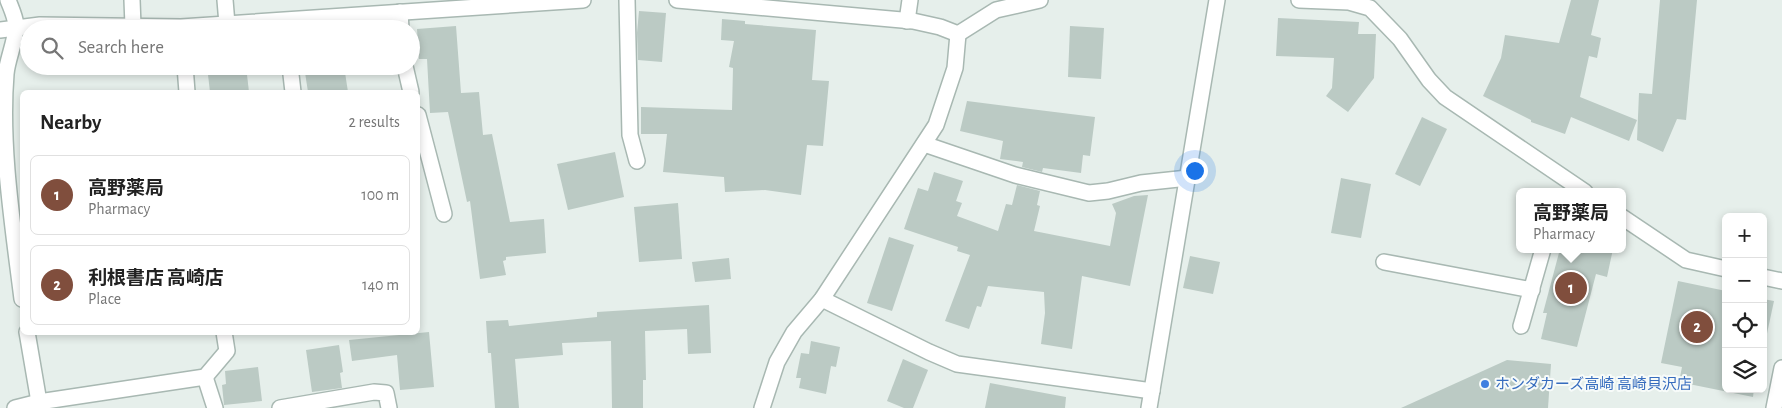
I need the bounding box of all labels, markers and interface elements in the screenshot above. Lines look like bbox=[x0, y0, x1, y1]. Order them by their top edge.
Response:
search box bbox=[20, 20, 420, 75]
icon: search bbox=[38, 34, 66, 62]
text: Search here bbox=[78, 38, 164, 57]
text: Nearby bbox=[40, 112, 101, 133]
text: 2 results bbox=[348, 114, 400, 130]
your location bbox=[1182, 158, 1208, 184]
text: 高野薬局 bbox=[88, 179, 164, 198]
text: 1 bbox=[54, 187, 60, 203]
text: 100 m bbox=[361, 187, 399, 203]
popup bbox=[1516, 188, 1626, 253]
text: Pharmacy bbox=[88, 201, 150, 217]
text: 高野薬局 bbox=[1533, 204, 1609, 223]
map controls bbox=[1722, 213, 1767, 393]
button: + bbox=[1722, 213, 1767, 258]
text: Pharmacy bbox=[1533, 226, 1595, 242]
button: − bbox=[1722, 258, 1767, 303]
text: 利根書店 高崎店 bbox=[88, 269, 224, 288]
pin: 1 bbox=[1555, 269, 1587, 307]
text: 2 bbox=[53, 277, 61, 293]
text: 140 m bbox=[362, 277, 399, 293]
text: Place bbox=[88, 291, 121, 307]
button: locate bbox=[1722, 303, 1767, 348]
pin: 2 bbox=[1681, 308, 1713, 346]
button: layers bbox=[1722, 348, 1767, 393]
place label: ホンダカーズ高崎 高崎貝沢店 bbox=[1495, 376, 1692, 392]
marker: ホンダカーズ高崎 高崎貝沢店 bbox=[1479, 378, 1491, 390]

